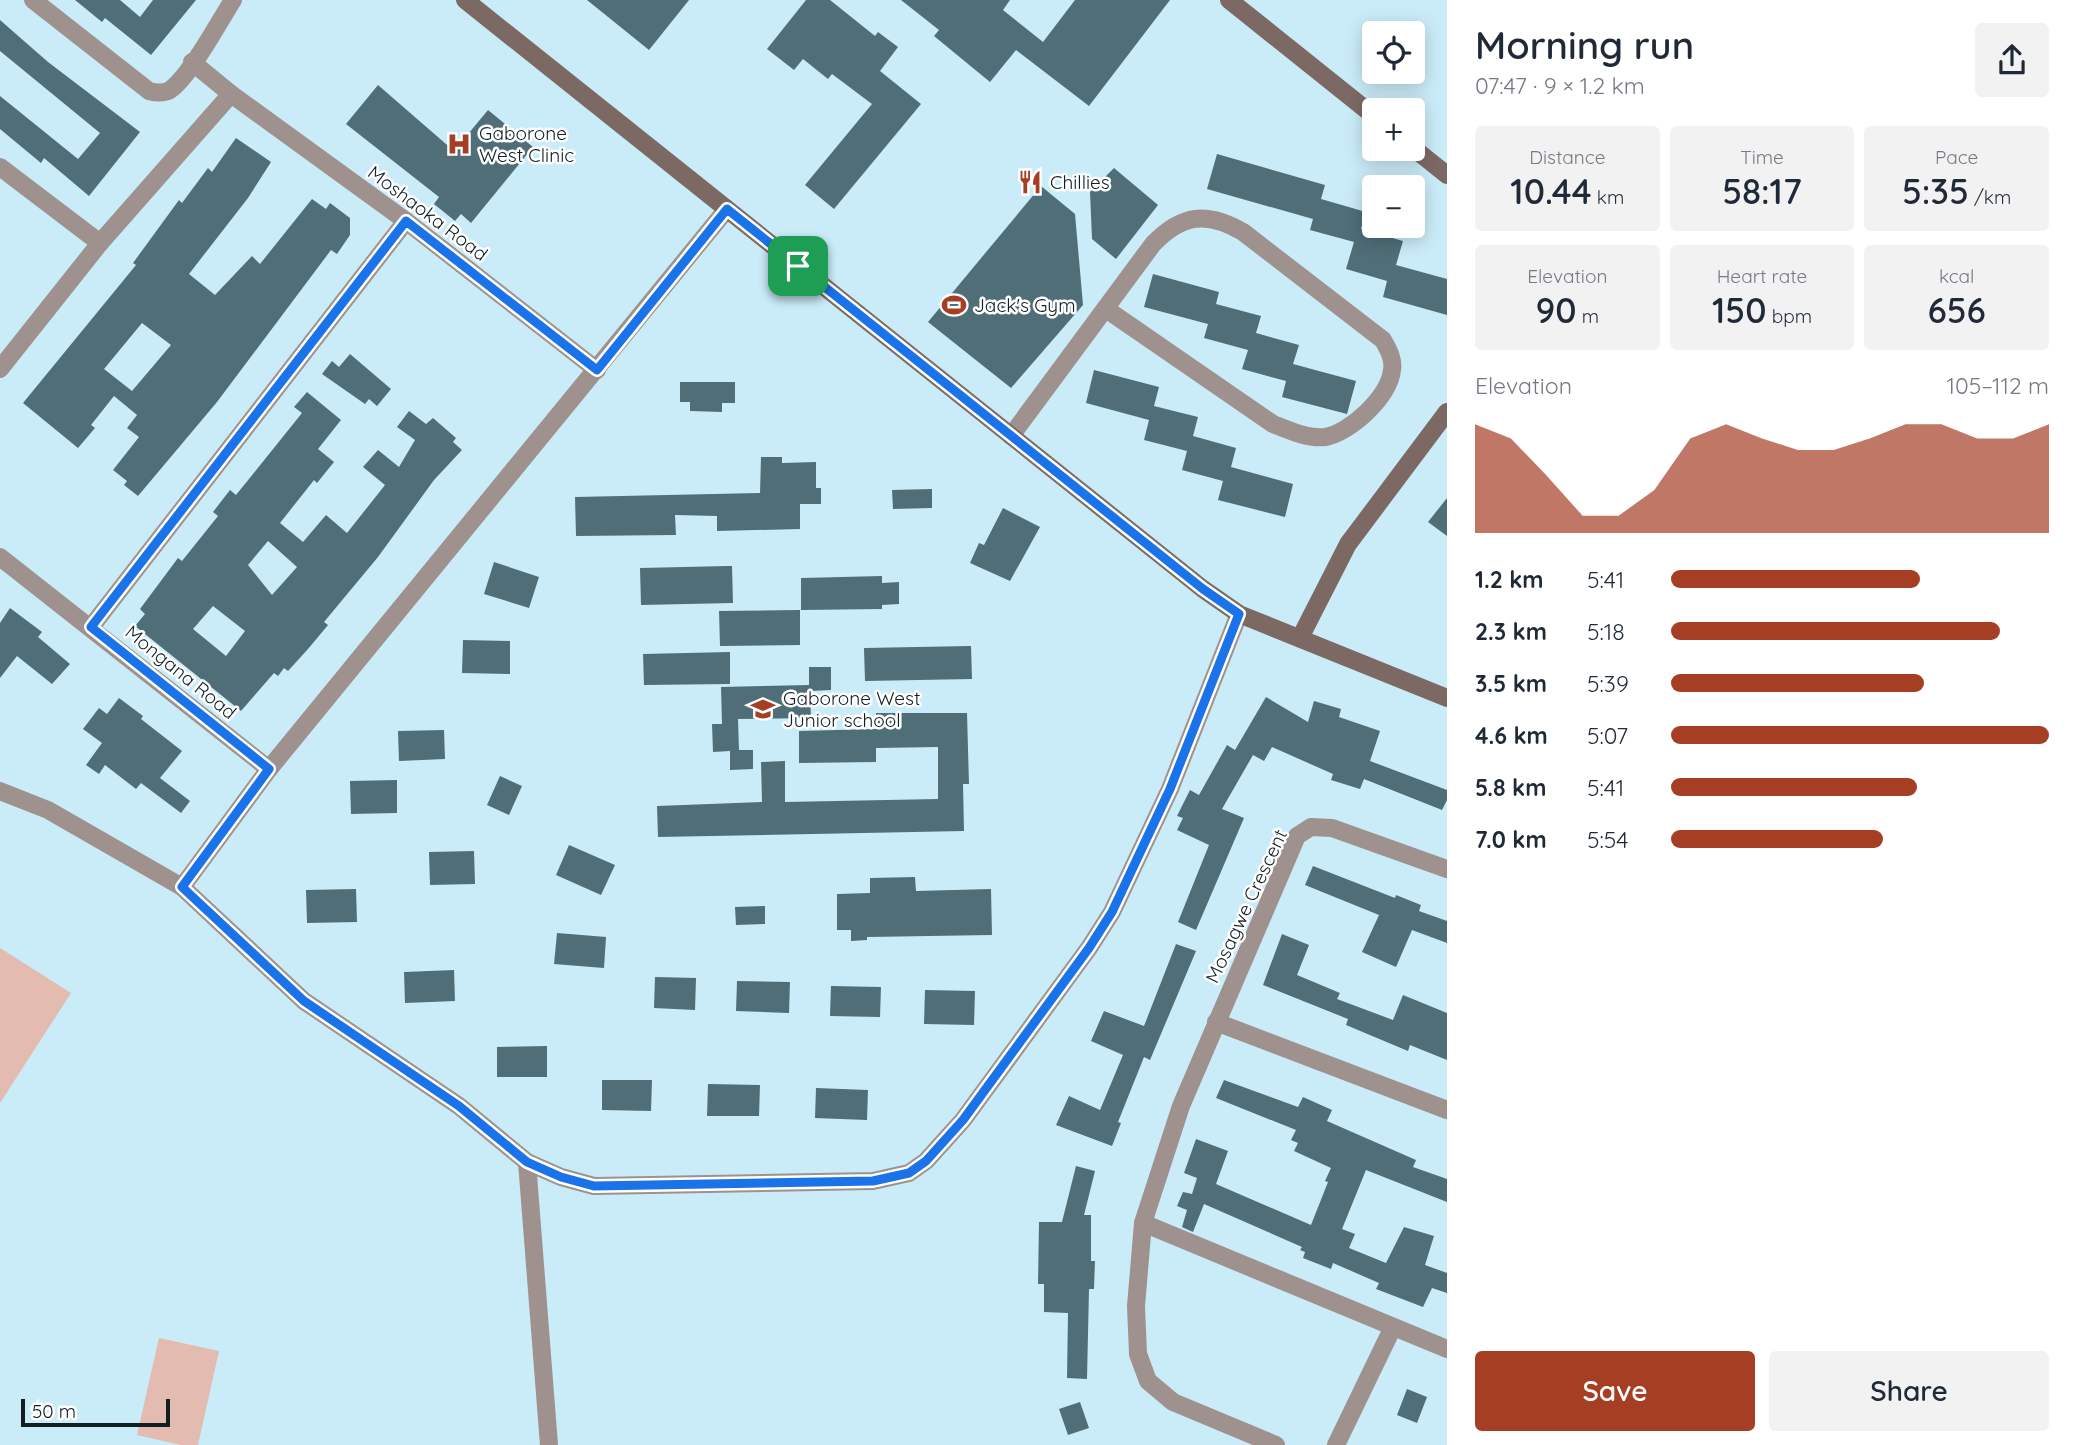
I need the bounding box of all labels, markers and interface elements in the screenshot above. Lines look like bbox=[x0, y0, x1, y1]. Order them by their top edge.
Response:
map controls bbox=[1362, 21, 1425, 238]
button: locate bbox=[1362, 21, 1425, 84]
text: Morning run bbox=[1475, 21, 1694, 69]
button: share bbox=[1975, 23, 2049, 97]
text: 07:47 · 9 × 1.2 km bbox=[1475, 71, 1645, 100]
button: + bbox=[1362, 98, 1425, 161]
place label: Gaborone West Clinic bbox=[479, 121, 574, 167]
hospital icon: Gaborone West Clinic bbox=[445, 130, 473, 158]
text: Distance bbox=[1529, 145, 1605, 169]
text: Time bbox=[1740, 145, 1784, 169]
text: Pace bbox=[1935, 145, 1978, 169]
street label: Moshaoka Road bbox=[363, 160, 493, 266]
restaurant icon: Chillies bbox=[1016, 168, 1044, 196]
text: 10.44 bbox=[1510, 169, 1592, 213]
text: 58:17 bbox=[1722, 169, 1802, 213]
text: 5:35 bbox=[1902, 169, 1969, 213]
place label: Chillies bbox=[1050, 170, 1110, 194]
button: − bbox=[1362, 175, 1425, 238]
text: km bbox=[1592, 185, 1624, 209]
text: /km bbox=[1969, 185, 2011, 209]
pin bbox=[768, 236, 828, 296]
icon: arrive bbox=[779, 247, 817, 285]
text: Elevation bbox=[1527, 264, 1607, 288]
text: Heart rate bbox=[1717, 264, 1807, 288]
text: kcal bbox=[1939, 264, 1974, 288]
text: 90 bbox=[1536, 288, 1577, 332]
text: 150 bbox=[1712, 288, 1766, 332]
text: 656 bbox=[1928, 288, 1986, 332]
sports icon: Jack's Gym bbox=[940, 291, 968, 319]
place label: Jack's Gym bbox=[974, 293, 1075, 317]
text: m bbox=[1577, 304, 1599, 328]
text: bpm bbox=[1766, 304, 1812, 328]
text: Elevation bbox=[1475, 371, 1572, 400]
text: 105–112 m bbox=[1947, 371, 2049, 400]
text: 1.2 km bbox=[1475, 565, 1544, 594]
text: 5:41 bbox=[1587, 565, 1624, 594]
text: 2.3 km bbox=[1475, 617, 1547, 646]
text: 5:18 bbox=[1587, 617, 1625, 646]
street label: Mongana Road bbox=[120, 620, 242, 724]
text: 3.5 km bbox=[1475, 669, 1547, 698]
text: 5:39 bbox=[1587, 669, 1629, 698]
place label: Gaborone West Junior school bbox=[783, 686, 920, 732]
school or university icon: Gaborone West Junior school bbox=[749, 695, 777, 723]
text: 4.6 km bbox=[1475, 721, 1548, 750]
text: 5:07 bbox=[1587, 721, 1628, 750]
text: 5.8 km bbox=[1475, 773, 1546, 802]
text: 5:41 bbox=[1587, 773, 1624, 802]
street label: Mosagwe Crescent bbox=[1200, 825, 1292, 987]
text: 7.0 km bbox=[1475, 825, 1547, 854]
text: 5:54 bbox=[1587, 825, 1629, 854]
button: Save bbox=[1475, 1351, 1755, 1431]
button: Share bbox=[1769, 1351, 2049, 1431]
scale bar bbox=[21, 1396, 170, 1428]
text: 50 m bbox=[32, 1399, 76, 1423]

